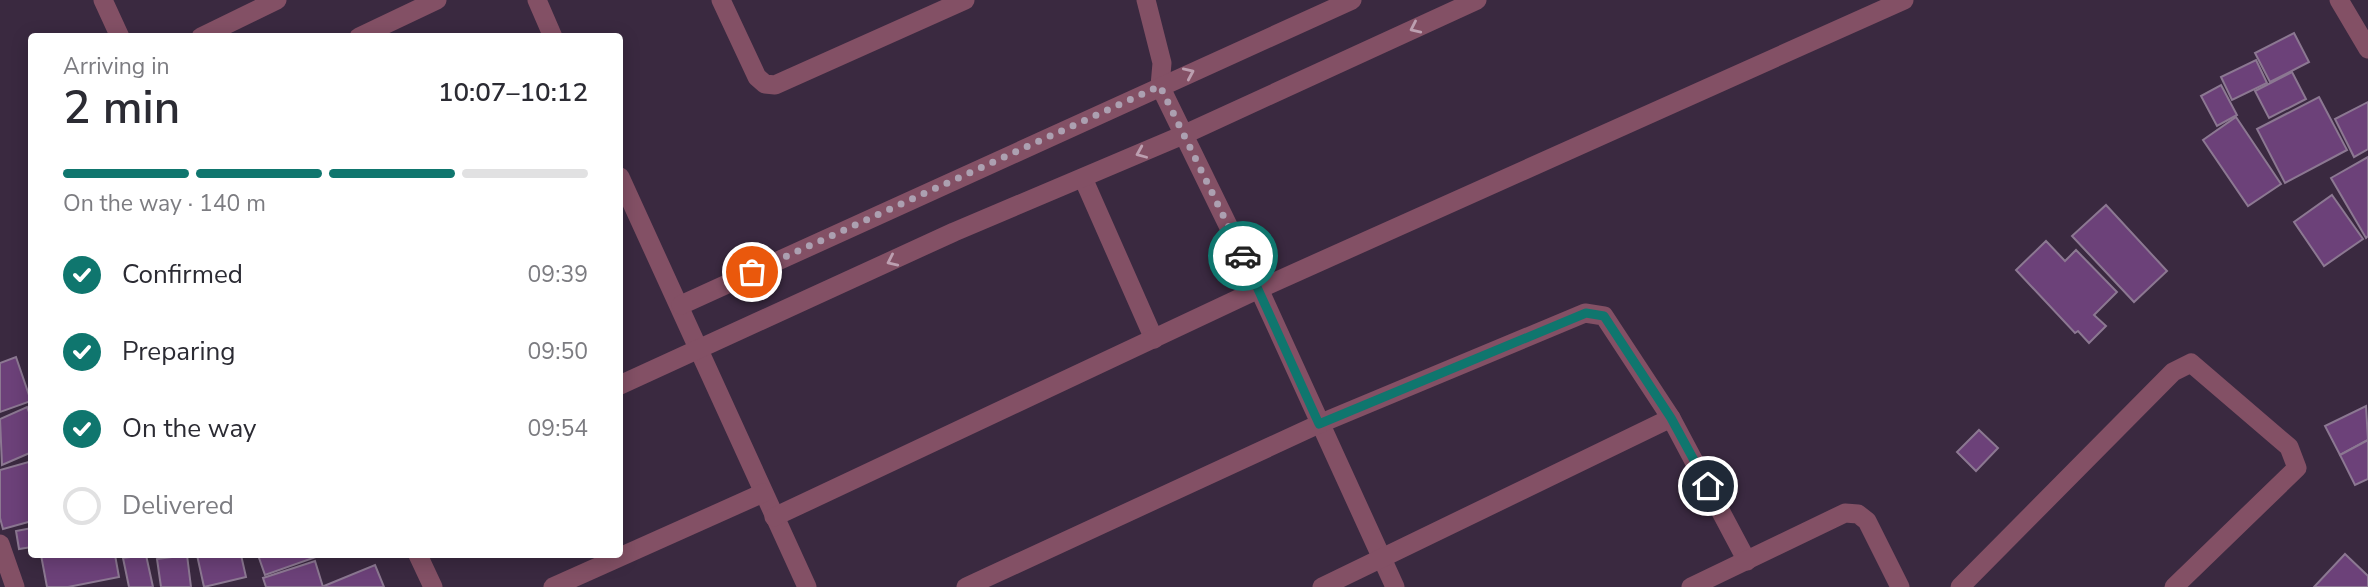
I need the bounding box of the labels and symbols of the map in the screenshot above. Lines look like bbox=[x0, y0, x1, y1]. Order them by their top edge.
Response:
one-way arrow bbox=[1410, 20, 1422, 34]
one-way arrow bbox=[1181, 67, 1194, 81]
one-way arrow bbox=[1136, 144, 1148, 158]
courier bbox=[1208, 221, 1278, 291]
pin bbox=[722, 242, 782, 302]
one-way arrow bbox=[887, 253, 899, 267]
pin bbox=[1678, 456, 1738, 516]

